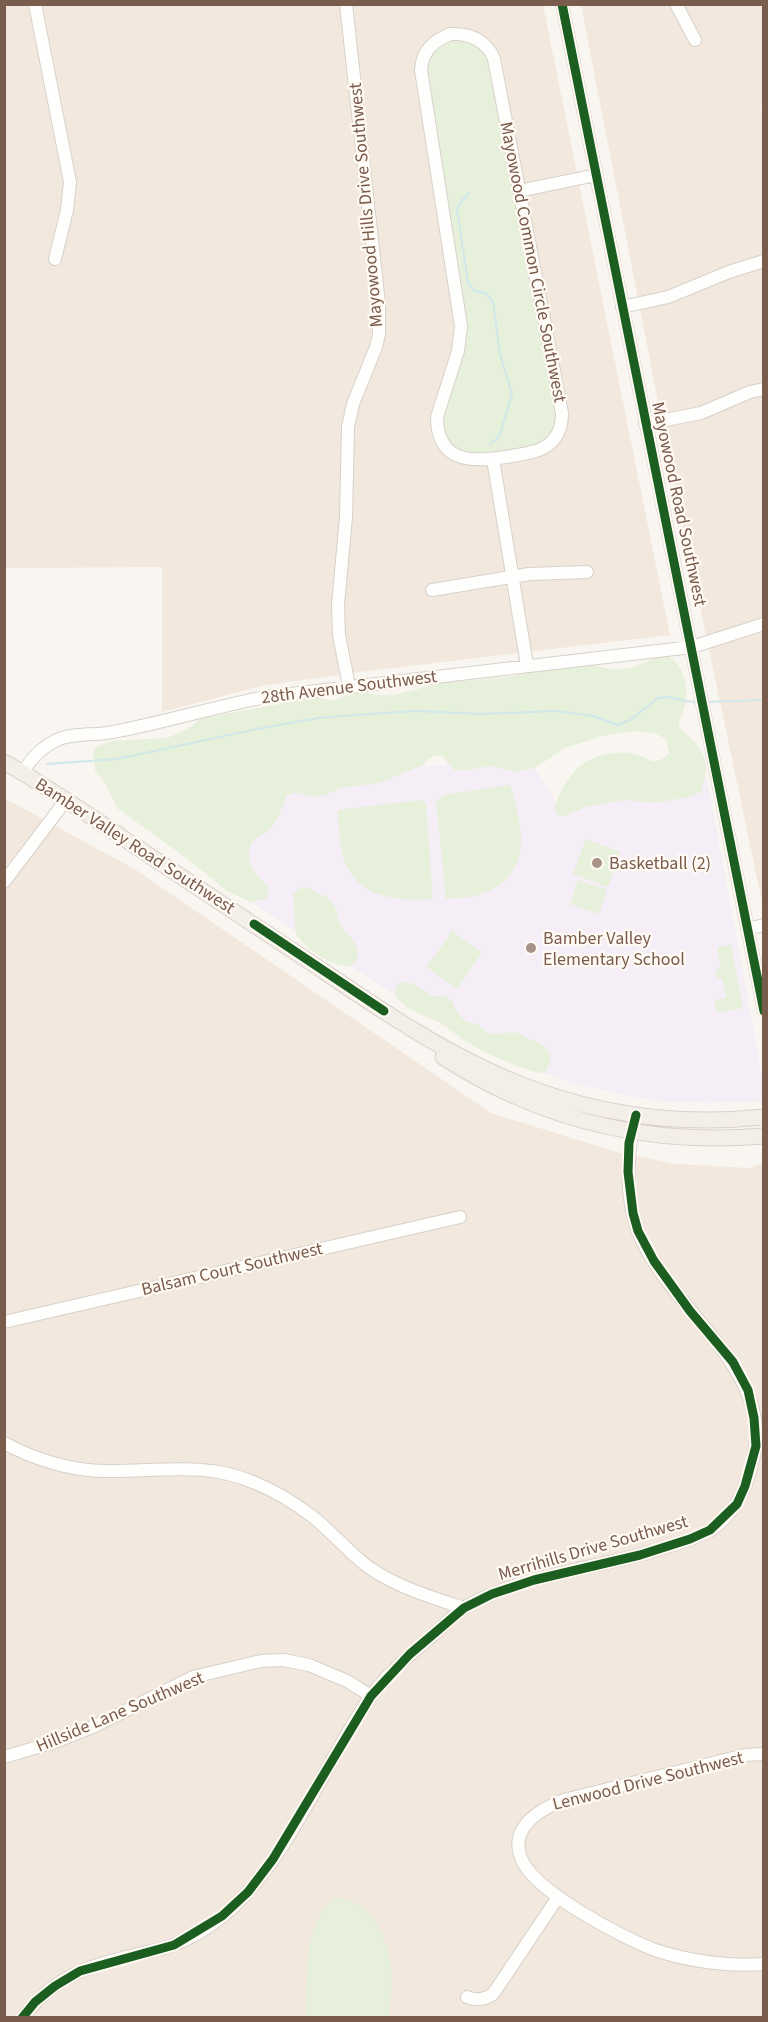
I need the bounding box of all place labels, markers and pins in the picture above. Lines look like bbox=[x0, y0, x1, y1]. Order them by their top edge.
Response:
place label: Basketball (2) bbox=[609, 851, 711, 876]
marker: Basketball (2) bbox=[590, 856, 604, 870]
place label: Bamber Valley Elementary School bbox=[543, 926, 685, 972]
marker: Bamber Valley Elementary School bbox=[524, 941, 538, 955]

